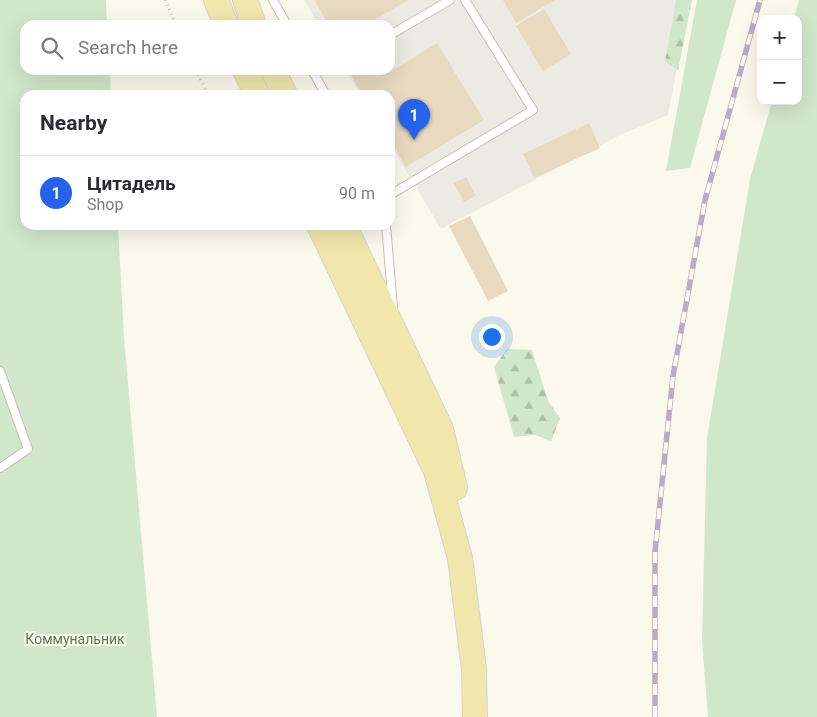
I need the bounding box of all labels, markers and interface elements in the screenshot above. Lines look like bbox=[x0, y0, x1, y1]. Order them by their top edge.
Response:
map controls bbox=[757, 15, 802, 105]
button: + bbox=[757, 15, 802, 60]
search box bbox=[20, 20, 395, 75]
icon: search bbox=[38, 34, 66, 62]
text: Search here bbox=[78, 36, 178, 59]
button: − bbox=[757, 60, 802, 105]
pin: 1 bbox=[398, 99, 430, 140]
text: Nearby bbox=[40, 111, 107, 135]
text: Цитадель bbox=[87, 172, 176, 195]
text: 1 bbox=[51, 184, 61, 203]
text: 90 m bbox=[339, 184, 375, 203]
text: Shop bbox=[87, 195, 123, 214]
your location bbox=[479, 324, 505, 350]
park label: Коммунальник bbox=[25, 631, 125, 647]

